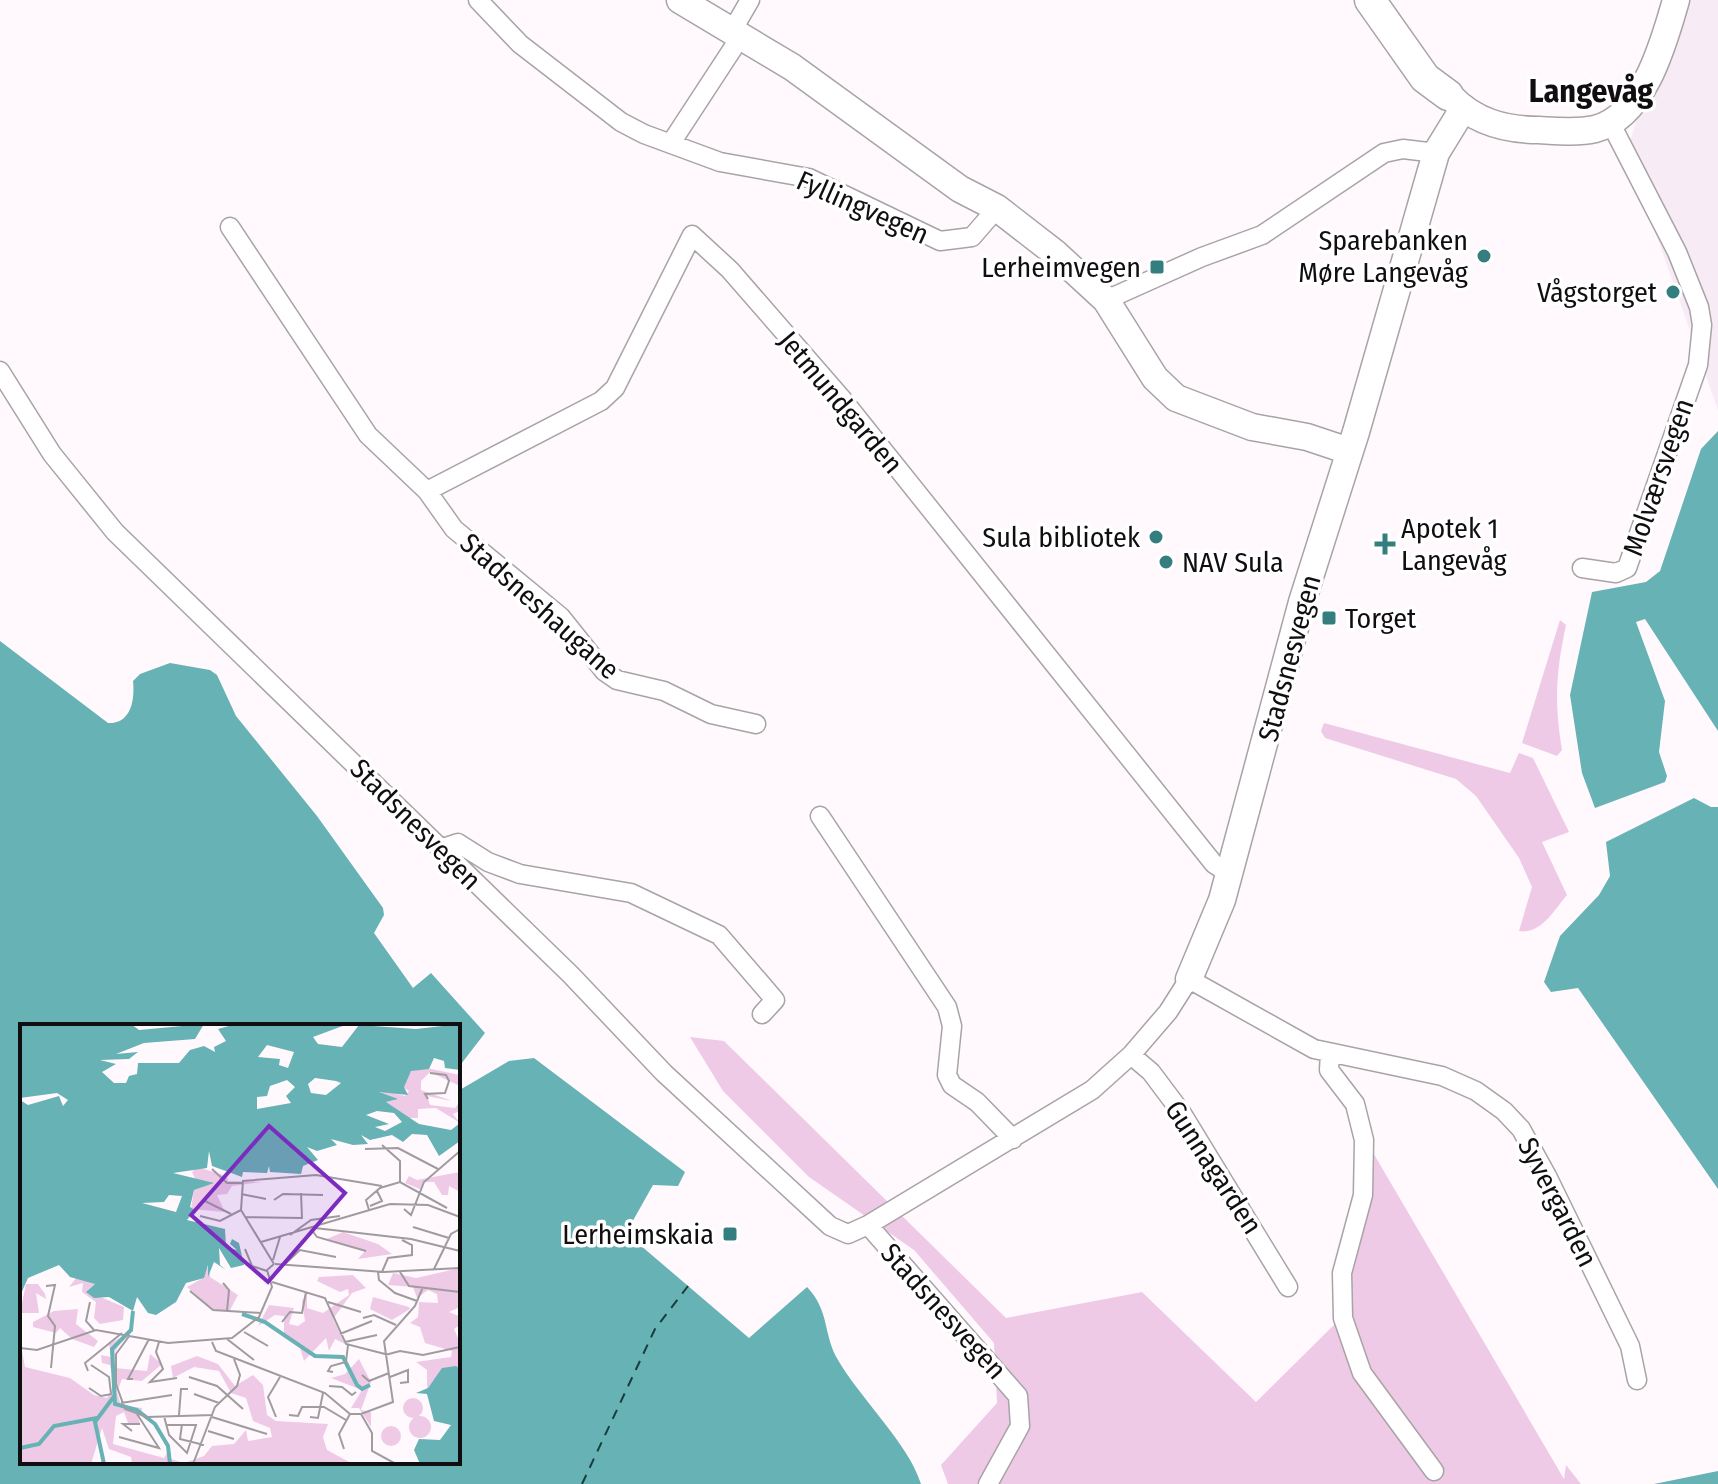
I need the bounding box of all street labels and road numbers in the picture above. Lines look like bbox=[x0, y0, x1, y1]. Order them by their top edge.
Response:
street label: Fyllingvegen bbox=[792, 164, 934, 251]
street label: Jetmundgarden bbox=[772, 324, 910, 480]
street label: Molværsvegen bbox=[1616, 394, 1701, 560]
street label: Stadsneshaugane bbox=[454, 526, 626, 686]
street label: Stadsnesvegen bbox=[1251, 571, 1328, 745]
street label: Stadsnesvegen bbox=[343, 752, 488, 897]
street label: Gunnagarden bbox=[1158, 1094, 1269, 1240]
street label: Syvergarden bbox=[1511, 1132, 1604, 1272]
street label: Stadsnesvegen bbox=[874, 1237, 1013, 1386]

